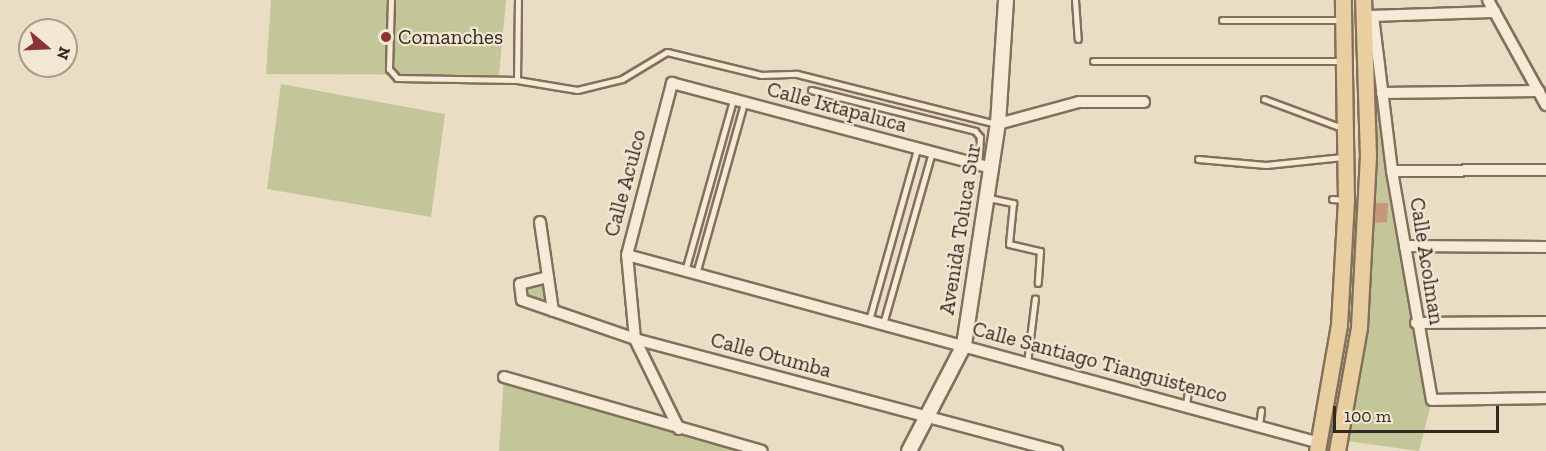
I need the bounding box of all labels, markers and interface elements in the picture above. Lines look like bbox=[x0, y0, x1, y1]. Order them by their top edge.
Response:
north arrow bbox=[18, 18, 78, 78]
place label: Comanches bbox=[398, 24, 503, 50]
marker: Comanches bbox=[379, 30, 393, 44]
text: N bbox=[53, 45, 75, 62]
street label: Calle Ixtapaluca bbox=[764, 76, 910, 138]
street label: Calle Aculco bbox=[599, 126, 651, 240]
street label: Avenida Toluca Sur bbox=[934, 141, 986, 317]
street label: Calle Acolman bbox=[1404, 195, 1450, 327]
street label: Calle Santiago Tianguistenco bbox=[970, 316, 1230, 408]
street label: Calle Otumba bbox=[708, 327, 834, 383]
scale bar bbox=[1336, 394, 1502, 432]
text: 100 m bbox=[1344, 405, 1391, 427]

